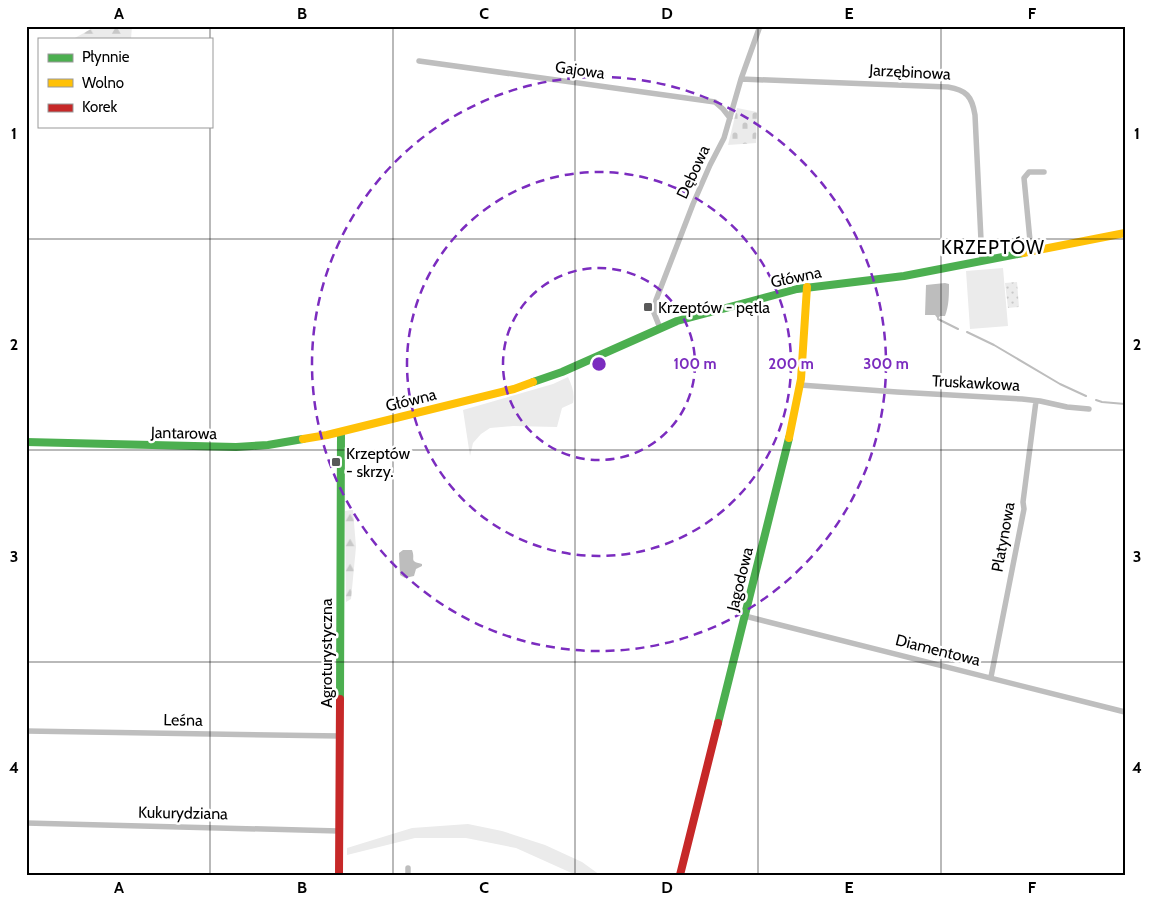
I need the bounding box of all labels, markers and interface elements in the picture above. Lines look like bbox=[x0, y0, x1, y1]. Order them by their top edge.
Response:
text: A bbox=[114, 4, 124, 23]
text: B bbox=[297, 4, 307, 23]
text: C bbox=[479, 4, 489, 23]
text: D bbox=[661, 4, 673, 23]
text: E bbox=[844, 4, 854, 23]
text: F bbox=[1028, 4, 1037, 23]
legend bbox=[38, 38, 212, 128]
text: Płynnie bbox=[82, 48, 130, 66]
street label: Gajowa bbox=[554, 57, 606, 83]
street label: Jarzębinowa bbox=[868, 60, 952, 84]
text: Wolno bbox=[82, 74, 124, 92]
text: Korek bbox=[82, 98, 117, 116]
text: 1 bbox=[11, 124, 17, 143]
text: 1 bbox=[1134, 124, 1140, 143]
street label: Dębowa bbox=[672, 142, 714, 202]
district label: KRZEPTÓW bbox=[941, 235, 1045, 259]
street label: Główna bbox=[769, 262, 823, 292]
place label: Krzeptów - pętla bbox=[658, 298, 770, 317]
marker: Krzeptów - pętla bbox=[642, 301, 654, 313]
text: 2 bbox=[10, 335, 18, 354]
text: 2 bbox=[1133, 335, 1141, 354]
centre of rings bbox=[590, 355, 608, 373]
text: 100 m bbox=[673, 355, 717, 373]
text: 200 m bbox=[768, 355, 814, 373]
text: 300 m bbox=[863, 355, 909, 373]
street label: Truskawkowa bbox=[932, 371, 1021, 395]
street label: Główna bbox=[384, 384, 439, 415]
street label: Jantarowa bbox=[150, 423, 218, 443]
place label: Krzeptów - skrzy. bbox=[346, 444, 411, 481]
marker: Krzeptów - skrzy. bbox=[330, 456, 342, 468]
street label: Platynowa bbox=[988, 500, 1019, 573]
street label: Jagodowa bbox=[723, 545, 757, 614]
text: 3 bbox=[10, 547, 18, 566]
text: 3 bbox=[1133, 547, 1141, 566]
street label: Agroturystyczna bbox=[317, 598, 336, 708]
street label: Diamentowa bbox=[894, 630, 983, 670]
street label: Leśna bbox=[163, 710, 203, 730]
text: 4 bbox=[9, 758, 19, 777]
text: 4 bbox=[1132, 758, 1142, 777]
street label: Kukurydziana bbox=[138, 803, 228, 823]
text: A bbox=[114, 878, 124, 897]
text: B bbox=[297, 878, 307, 897]
text: C bbox=[479, 878, 489, 897]
text: D bbox=[661, 878, 673, 897]
text: E bbox=[844, 878, 854, 897]
text: F bbox=[1028, 878, 1037, 897]

